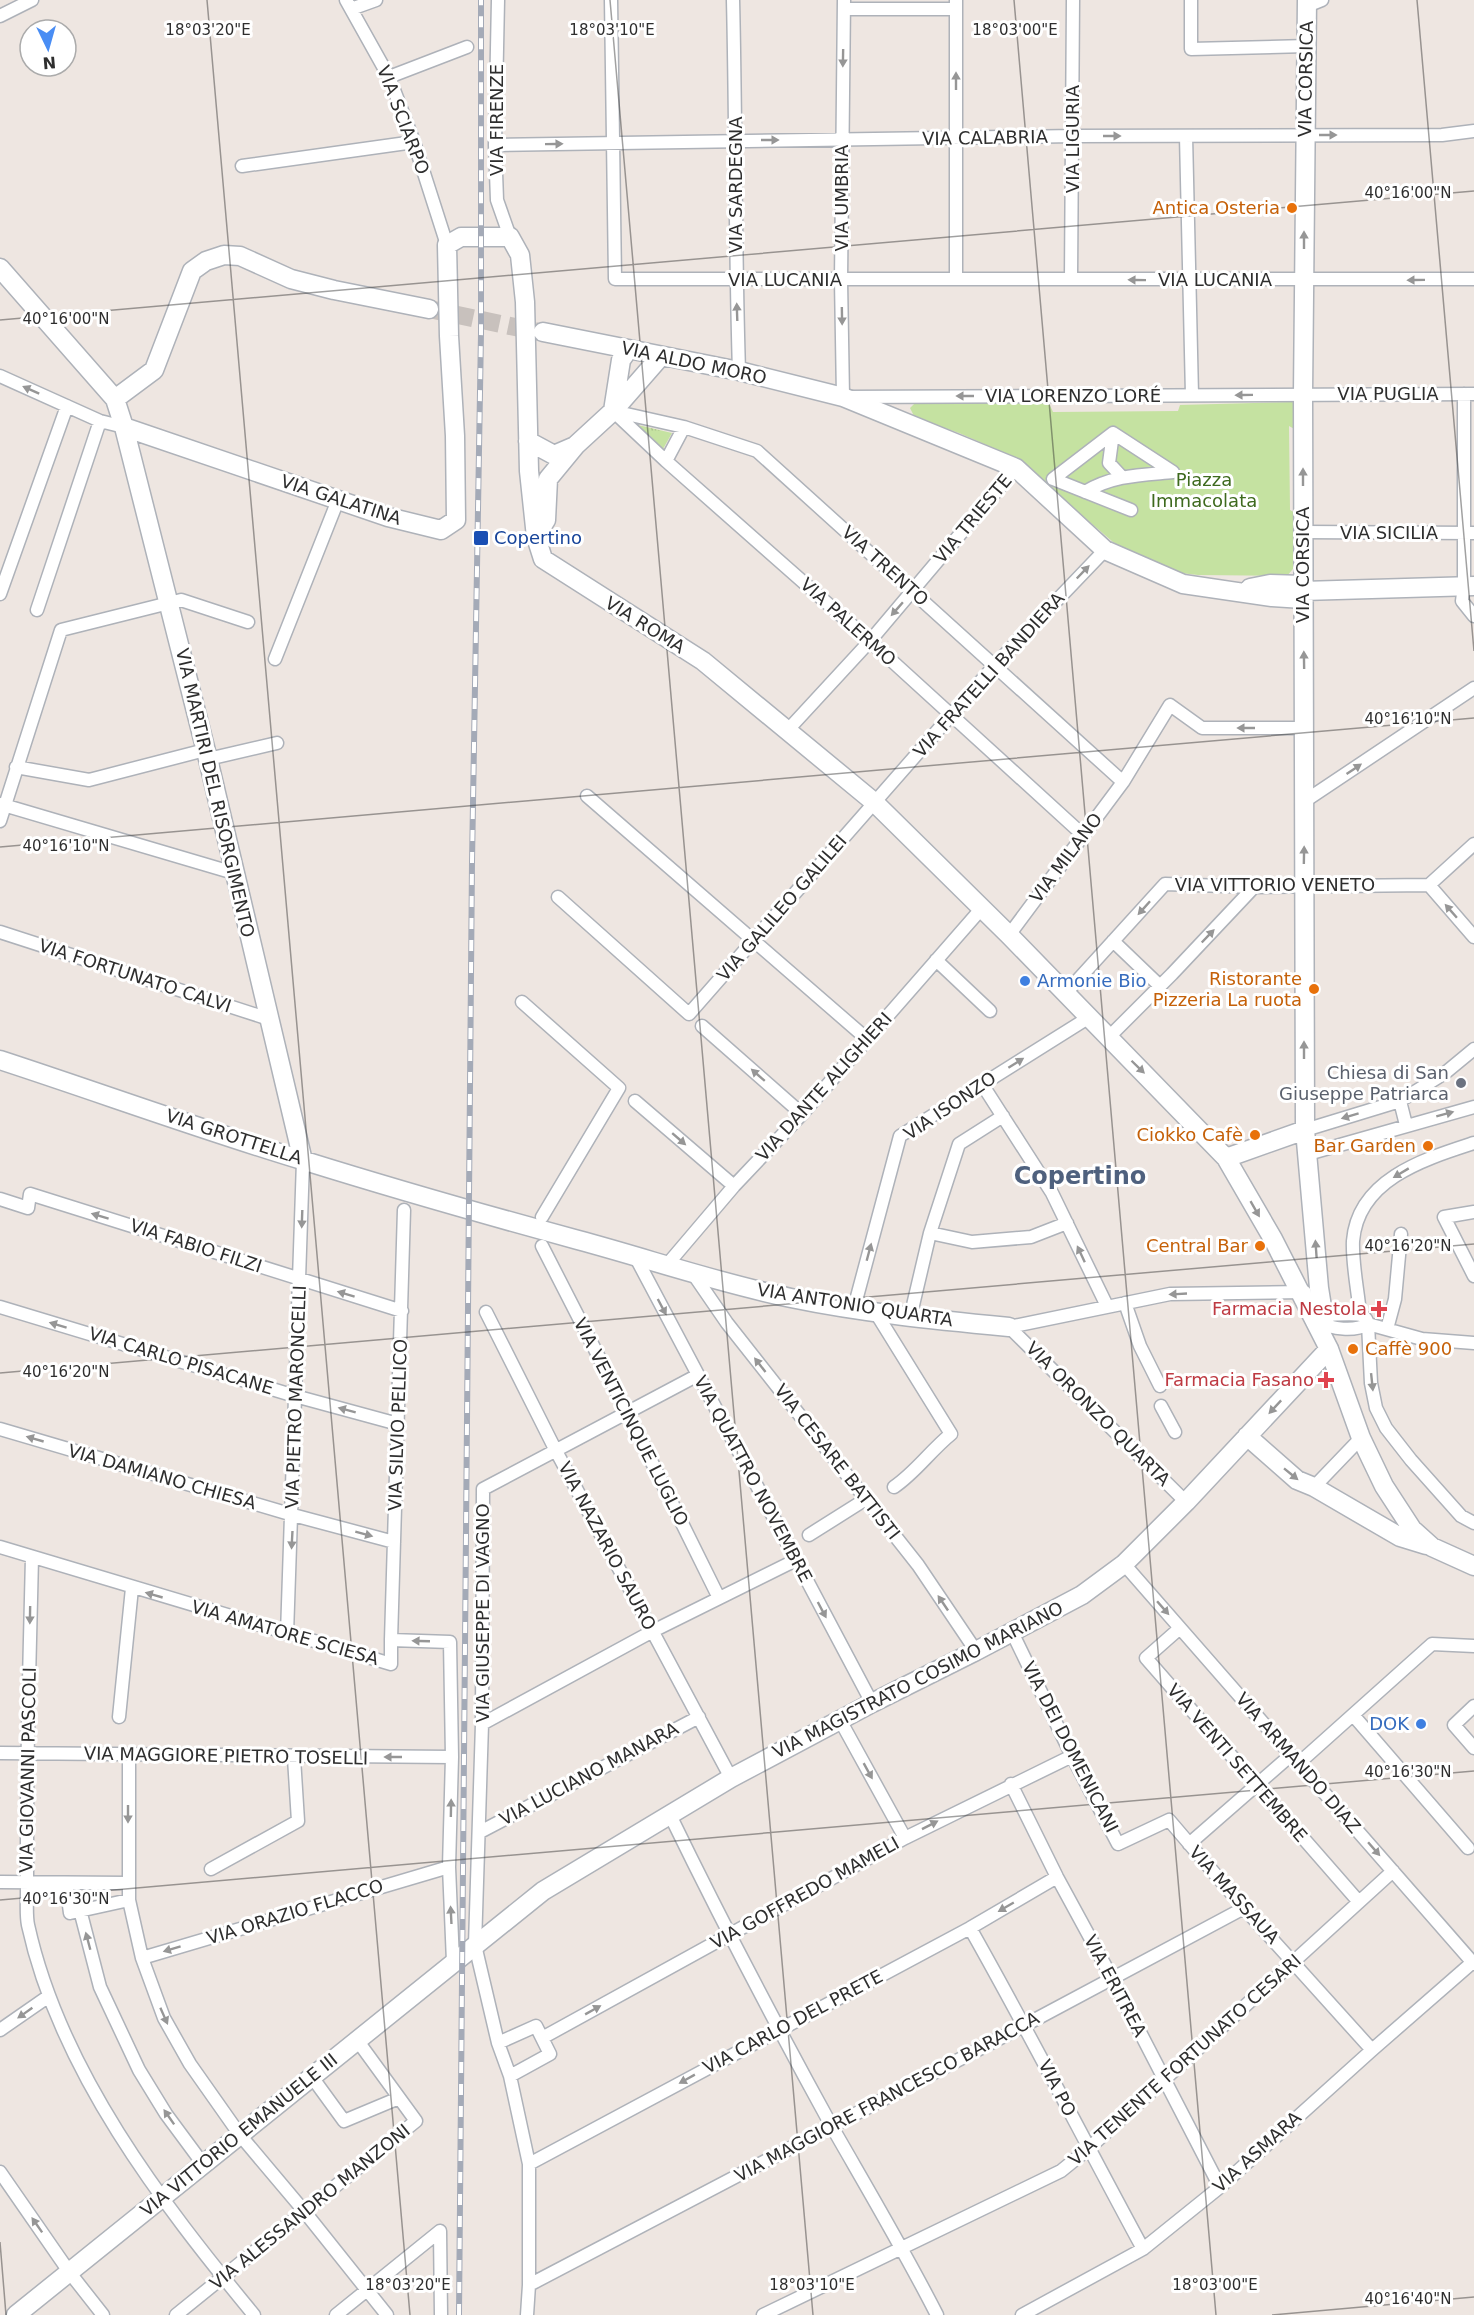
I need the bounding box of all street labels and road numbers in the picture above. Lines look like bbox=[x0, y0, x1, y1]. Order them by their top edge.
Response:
street label: VIA CORSICA bbox=[1294, 20, 1317, 137]
street label: VIA SCIARPO bbox=[373, 62, 434, 177]
street label: VIA FIRENZE bbox=[486, 64, 507, 176]
street label: VIA LIGURIA bbox=[1062, 84, 1083, 193]
street label: VIA SARDEGNA bbox=[725, 116, 746, 254]
street label: VIA CALABRIA bbox=[922, 126, 1049, 149]
street label: VIA UMBRIA bbox=[831, 144, 852, 251]
street label: VIA LUCANIA bbox=[728, 269, 843, 290]
street label: VIA LUCANIA bbox=[1158, 269, 1273, 290]
street label: VIA ALDO MORO bbox=[619, 337, 769, 388]
street label: VIA PUGLIA bbox=[1337, 383, 1439, 404]
street label: VIA LORENZO LORÉ bbox=[985, 385, 1161, 406]
street label: VIA GALATINA bbox=[278, 470, 405, 529]
street label: VIA TRIESTE bbox=[929, 470, 1016, 567]
street label: VIA CORSICA bbox=[1292, 506, 1313, 623]
street label: VIA TRENTO bbox=[838, 521, 933, 610]
street label: VIA SICILIA bbox=[1340, 522, 1439, 543]
street label: VIA PALERMO bbox=[796, 573, 900, 670]
street label: VIA FRATELLI BANDIERA bbox=[909, 587, 1069, 762]
street label: VIA ROMA bbox=[601, 592, 690, 658]
street label: VIA MARTIRI DEL RISORGIMENTO bbox=[172, 646, 259, 940]
street label: VIA MILANO bbox=[1025, 809, 1106, 907]
street label: VIA GALILEO GALILEI bbox=[712, 830, 851, 985]
street label: VIA VITTORIO VENETO bbox=[1175, 874, 1375, 895]
street label: VIA FORTUNATO CALVI bbox=[36, 934, 234, 1017]
street label: VIA DANTE ALIGHIERI bbox=[751, 1008, 896, 1165]
street label: VIA ISONZO bbox=[900, 1067, 1000, 1144]
street label: VIA GROTTELLA bbox=[163, 1105, 306, 1169]
street label: VIA FABIO FILZI bbox=[127, 1214, 265, 1277]
street label: VIA ANTONIO QUARTA bbox=[756, 1279, 955, 1330]
street label: VIA PIETRO MARONCELLI bbox=[281, 1285, 310, 1509]
street label: VIA VENTICINQUE LUGLIO bbox=[570, 1314, 693, 1529]
street label: VIA CARLO PISACANE bbox=[86, 1322, 276, 1399]
street label: VIA ORONZO QUARTA bbox=[1022, 1337, 1175, 1490]
street label: VIA SILVIO PELLICO bbox=[384, 1339, 411, 1511]
street label: VIA QUATTRO NOVEMBRE bbox=[690, 1372, 817, 1586]
street label: VIA CESARE BATTISTI bbox=[770, 1380, 905, 1544]
street label: VIA DAMIANO CHIESA bbox=[66, 1440, 259, 1514]
street label: VIA NAZARIO SAURO bbox=[554, 1458, 661, 1634]
street label: VIA GIUSEPPE DI VAGNO bbox=[472, 1503, 493, 1723]
street label: VIA AMATORE SCIESA bbox=[189, 1596, 382, 1670]
street label: VIA MAGISTRATO COSIMO MARIANO bbox=[769, 1597, 1066, 1762]
street label: VIA DEI DOMENICANI bbox=[1018, 1658, 1123, 1836]
street label: VIA GIOVANNI PASCOLI bbox=[15, 1667, 40, 1873]
street label: VIA VENTI SETTEMBRE bbox=[1163, 1679, 1312, 1846]
street label: VIA ARMANDO DIAZ bbox=[1232, 1688, 1365, 1837]
street label: VIA LUCIANO MANARA bbox=[496, 1717, 682, 1830]
street label: VIA MAGGIORE PIETRO TOSELLI bbox=[84, 1743, 368, 1768]
street label: VIA GOFFREDO MAMELI bbox=[707, 1832, 903, 1953]
street label: VIA MASSAUA bbox=[1185, 1841, 1284, 1948]
street label: VIA ORAZIO FLACCO bbox=[204, 1875, 386, 1948]
street label: VIA ERITREA bbox=[1080, 1931, 1151, 2041]
street label: VIA TENENTE FORTUNATO CESARI bbox=[1064, 1950, 1305, 2170]
street label: VIA CARLO DEL PRETE bbox=[699, 1965, 886, 2078]
street label: VIA MAGGIORE FRANCESCO BARACCA bbox=[731, 2007, 1043, 2186]
street label: VIA VITTORIO EMANUELE III bbox=[136, 2049, 341, 2221]
street label: VIA PO bbox=[1034, 2056, 1081, 2120]
street label: VIA ASMARA bbox=[1208, 2106, 1306, 2197]
street label: VIA ALESSANDRO MANZONI bbox=[205, 2119, 414, 2294]

